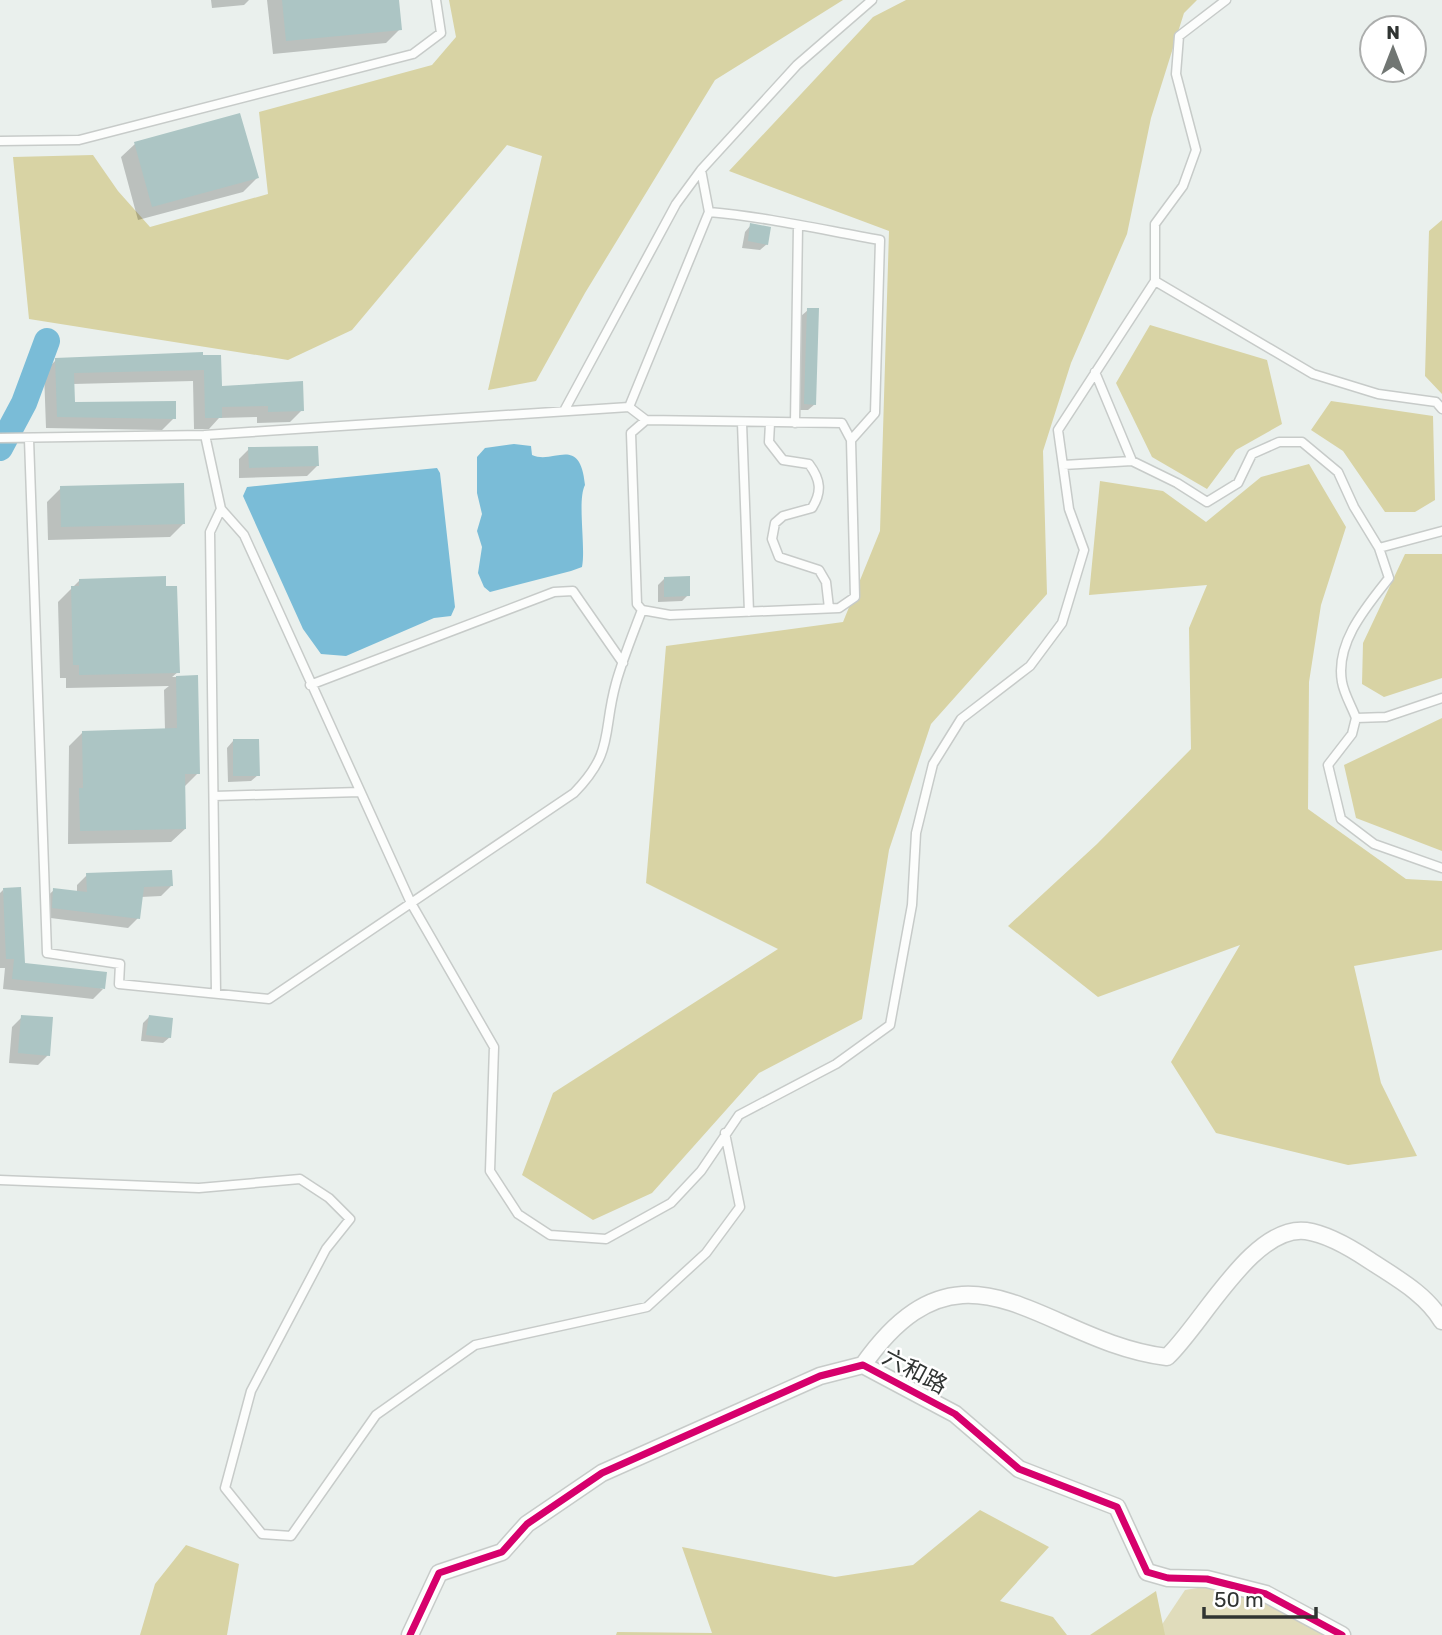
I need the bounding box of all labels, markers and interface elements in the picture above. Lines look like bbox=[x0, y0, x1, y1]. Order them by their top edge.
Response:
north arrow bbox=[1358, 14, 1428, 84]
text: N bbox=[1386, 21, 1400, 44]
street label: 六和路 bbox=[878, 1342, 952, 1400]
scale bar bbox=[1204, 1576, 1316, 1620]
text: 50 m bbox=[1214, 1587, 1264, 1612]

